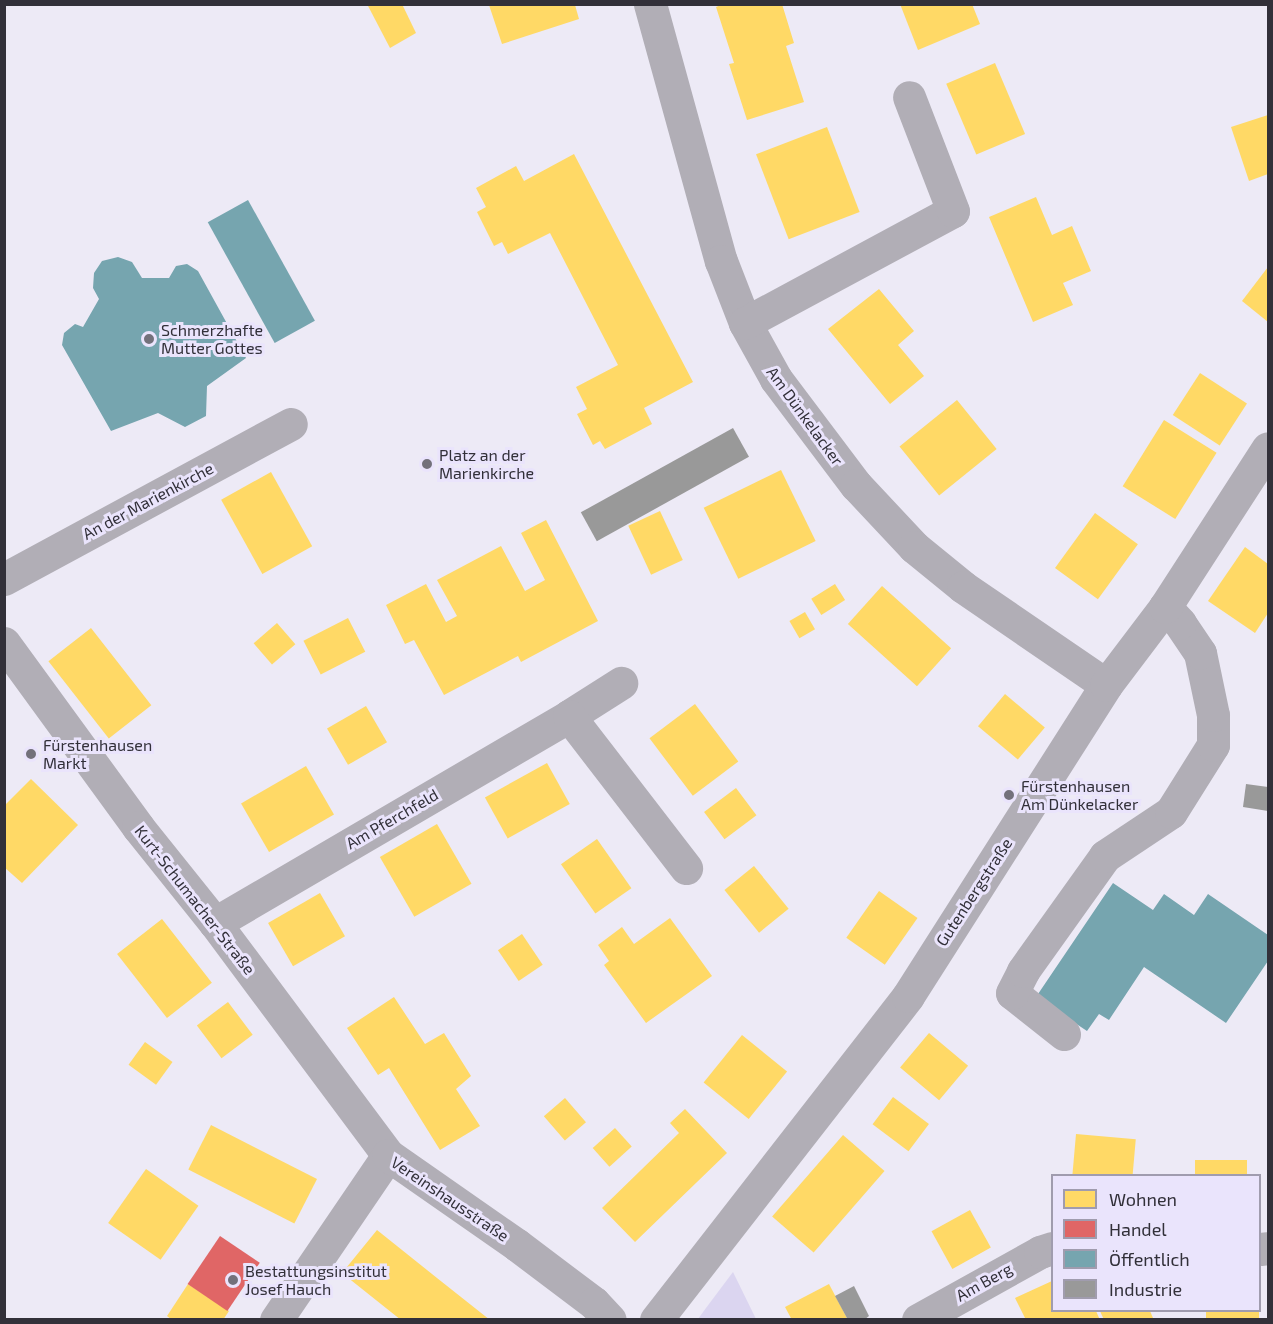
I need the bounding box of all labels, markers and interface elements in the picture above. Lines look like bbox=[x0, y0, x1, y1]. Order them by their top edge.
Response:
place label: Schmerzhafte Mutter Gottes bbox=[161, 320, 263, 358]
marker: Schmerzhafte Mutter Gottes bbox=[142, 332, 156, 346]
street label: Am Dünkelacker bbox=[763, 363, 847, 469]
place label: Platz an der Marienkirche bbox=[439, 445, 534, 483]
marker: Platz an der Marienkirche bbox=[420, 457, 434, 471]
street label: An der Marienkirche bbox=[79, 458, 217, 544]
place label: Fürstenhausen Markt bbox=[43, 735, 152, 773]
marker: Fürstenhausen Markt bbox=[24, 747, 38, 761]
place label: Fürstenhausen Am Dünkelacker bbox=[1021, 776, 1138, 814]
street label: Am Pferchfeld bbox=[342, 785, 442, 853]
marker: Fürstenhausen Am Dünkelacker bbox=[1002, 788, 1016, 802]
street label: Kurt-Schumacher-Straße bbox=[131, 822, 259, 978]
street label: Gutenbergstraße bbox=[932, 834, 1016, 950]
street label: Vereinshausstraße bbox=[387, 1152, 513, 1246]
legend bbox=[1051, 1174, 1261, 1312]
text: Wohnen bbox=[1109, 1188, 1177, 1210]
text: Handel bbox=[1109, 1218, 1167, 1240]
text: Öffentlich bbox=[1109, 1248, 1190, 1270]
street label: Am Berg bbox=[953, 1259, 1015, 1305]
place label: Bestattungsinstitut Josef Hauch bbox=[245, 1261, 387, 1299]
marker: Bestattungsinstitut Josef Hauch bbox=[226, 1273, 240, 1287]
text: Industrie bbox=[1109, 1278, 1182, 1300]

